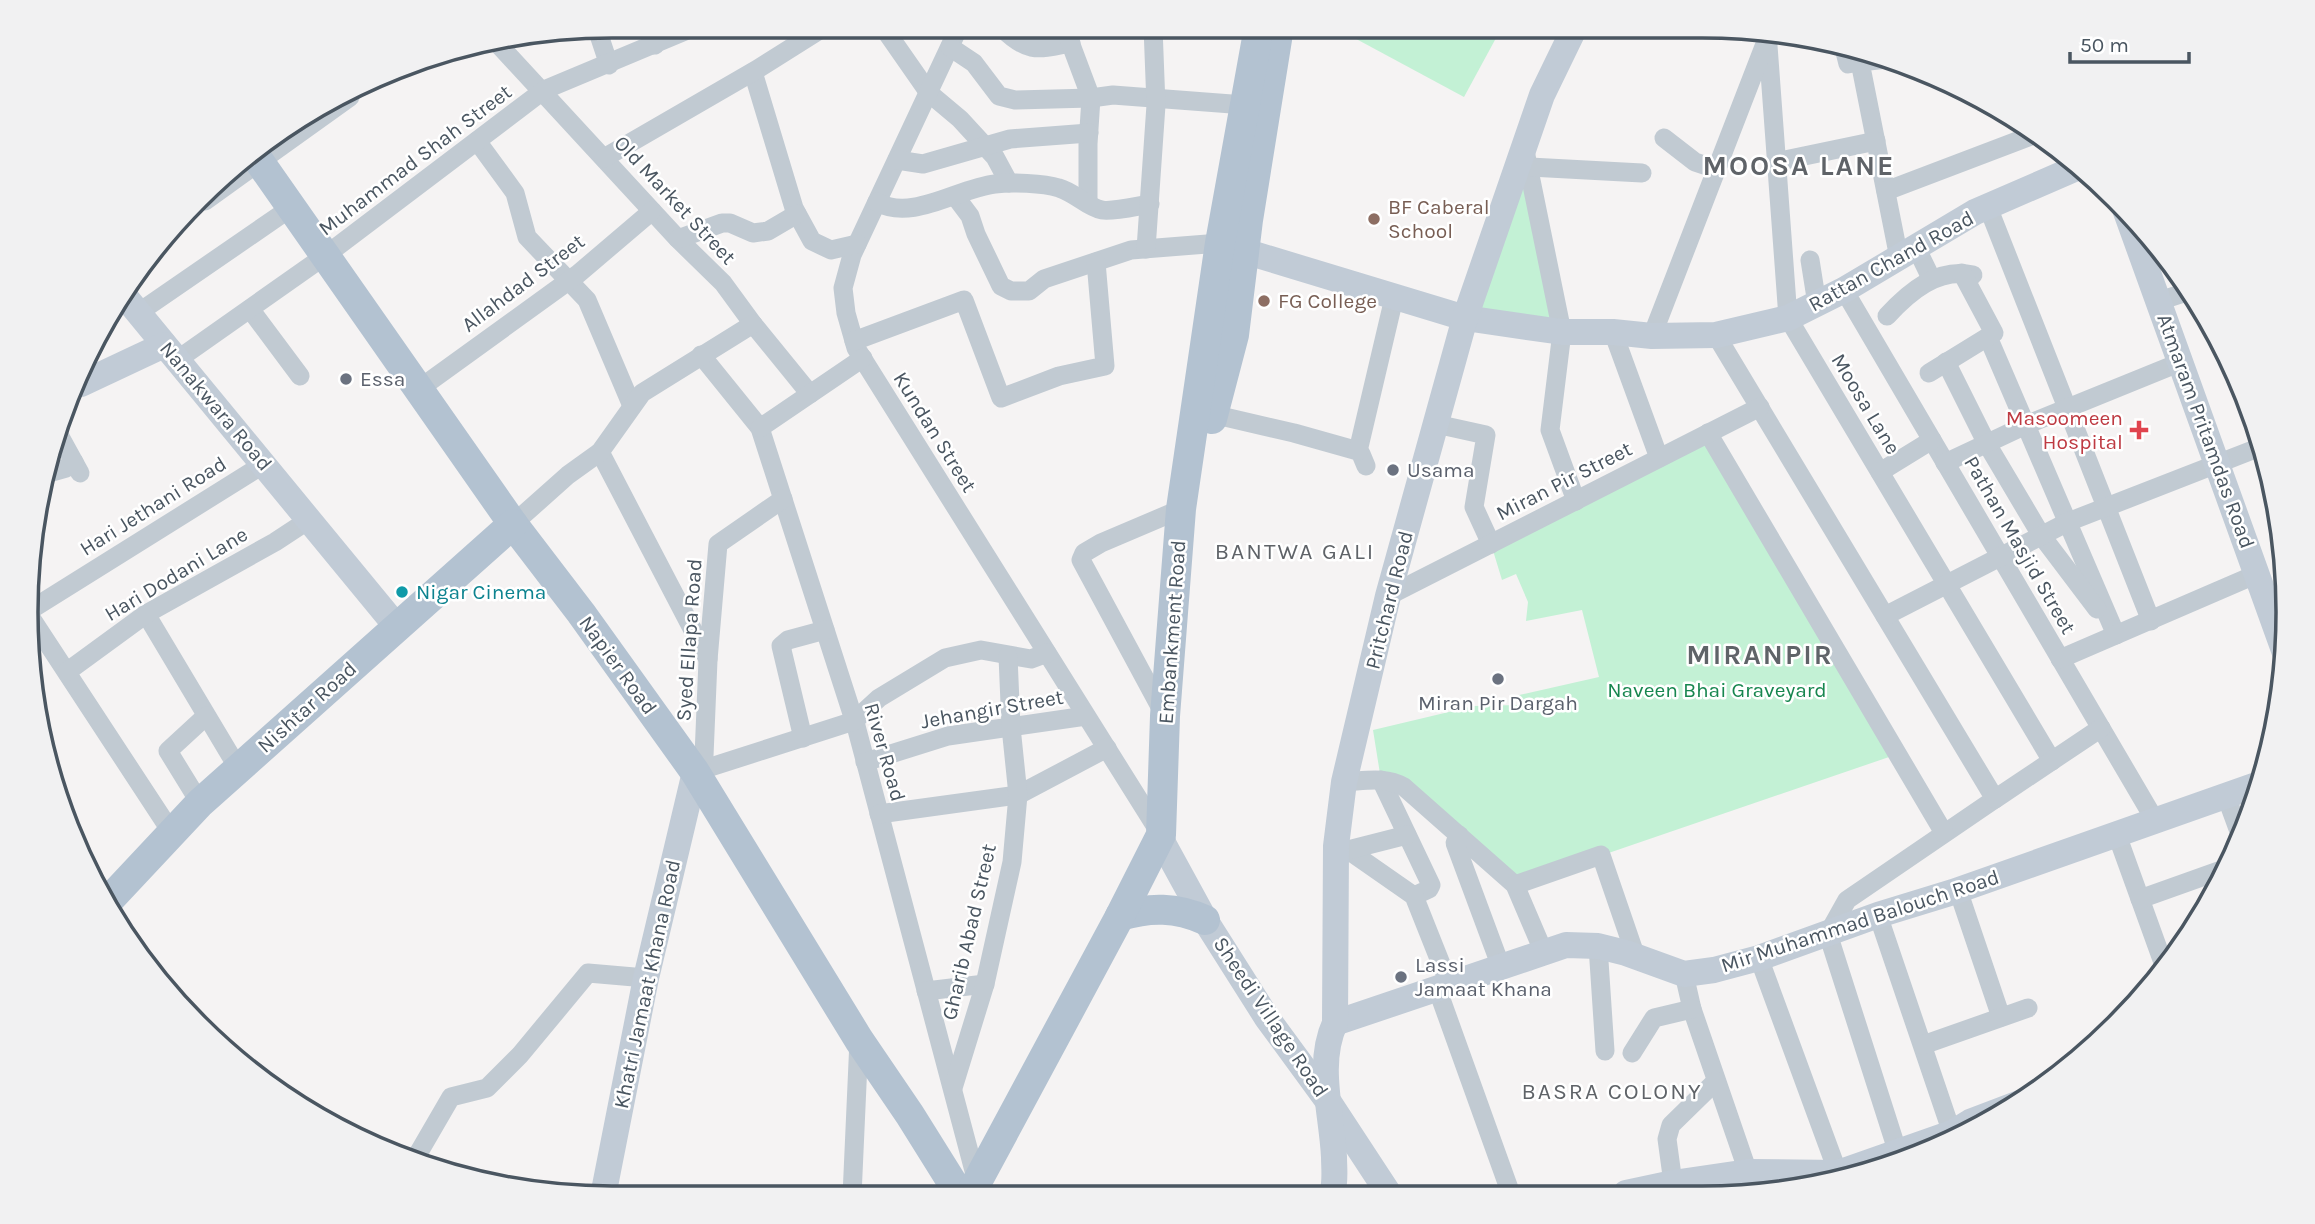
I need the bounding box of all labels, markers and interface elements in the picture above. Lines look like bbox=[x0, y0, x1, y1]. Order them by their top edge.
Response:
scale bar bbox=[2070, 21, 2189, 65]
text: 50 m bbox=[2080, 33, 2129, 57]
street label: Muhammad Shah Street bbox=[314, 80, 516, 240]
street label: Old Market Street bbox=[609, 131, 741, 269]
district label: MOOSA LANE bbox=[1703, 149, 1896, 182]
place label: BF Caberal School bbox=[1388, 195, 1490, 243]
street label: Rattan Chand Road bbox=[1804, 206, 1978, 316]
marker: BF Caberal School bbox=[1366, 211, 1382, 227]
street label: Allahdad Street bbox=[457, 229, 589, 337]
place label: FG College bbox=[1278, 289, 1377, 313]
marker: FG College bbox=[1256, 293, 1272, 309]
street label: Atmaram Pritamdas Road bbox=[2152, 310, 2260, 552]
street label: Nanakwara Road bbox=[155, 337, 277, 475]
street label: Moosa Lane bbox=[1827, 349, 1905, 459]
place label: Essa bbox=[360, 367, 405, 391]
street label: Kundan Street bbox=[888, 367, 982, 497]
marker: Essa bbox=[338, 371, 354, 387]
place label: Masoomeen Hospital bbox=[2006, 406, 2123, 454]
marker: Masoomeen Hospital bbox=[2129, 420, 2149, 440]
street label: Miran Pir Street bbox=[1492, 436, 1636, 526]
street label: Hari Jethani Road bbox=[75, 451, 231, 561]
street label: Pathan Masjid Street bbox=[1959, 452, 2081, 638]
place label: Usama bbox=[1407, 458, 1475, 482]
marker: Usama bbox=[1385, 462, 1401, 478]
street label: Hari Dodani Lane bbox=[100, 522, 252, 626]
street label: Pritchard Road bbox=[1360, 528, 1418, 672]
district label: BANTWA GALI bbox=[1215, 538, 1375, 565]
street label: Embankment Road bbox=[1154, 539, 1190, 725]
street label: Syed Ellapa Road bbox=[671, 558, 707, 722]
place label: Nigar Cinema bbox=[416, 580, 546, 604]
marker: Nigar Cinema bbox=[394, 584, 410, 600]
street label: Napier Road bbox=[574, 611, 662, 719]
district label: MIRANPIR bbox=[1686, 638, 1834, 671]
street label: Nishtar Road bbox=[253, 656, 361, 758]
marker: Miran Pir Dargah bbox=[1490, 671, 1506, 687]
park label: Naveen Bhai Graveyard bbox=[1607, 678, 1827, 702]
street label: Jehangir Street bbox=[919, 685, 1065, 733]
place label: Miran Pir Dargah bbox=[1418, 691, 1578, 715]
street label: River Road bbox=[859, 700, 911, 804]
street label: Gharib Abad Street bbox=[937, 841, 1001, 1022]
street label: Khatri Jamaat Khana Road bbox=[609, 857, 685, 1111]
street label: Mir Muhammad Balouch Road bbox=[1718, 865, 2002, 977]
street label: Sheedi Village Road bbox=[1208, 932, 1334, 1102]
place label: Lassi Jamaat Khana bbox=[1415, 953, 1552, 1001]
marker: Lassi Jamaat Khana bbox=[1393, 969, 1409, 985]
district label: BASRA COLONY bbox=[1521, 1078, 1703, 1105]

